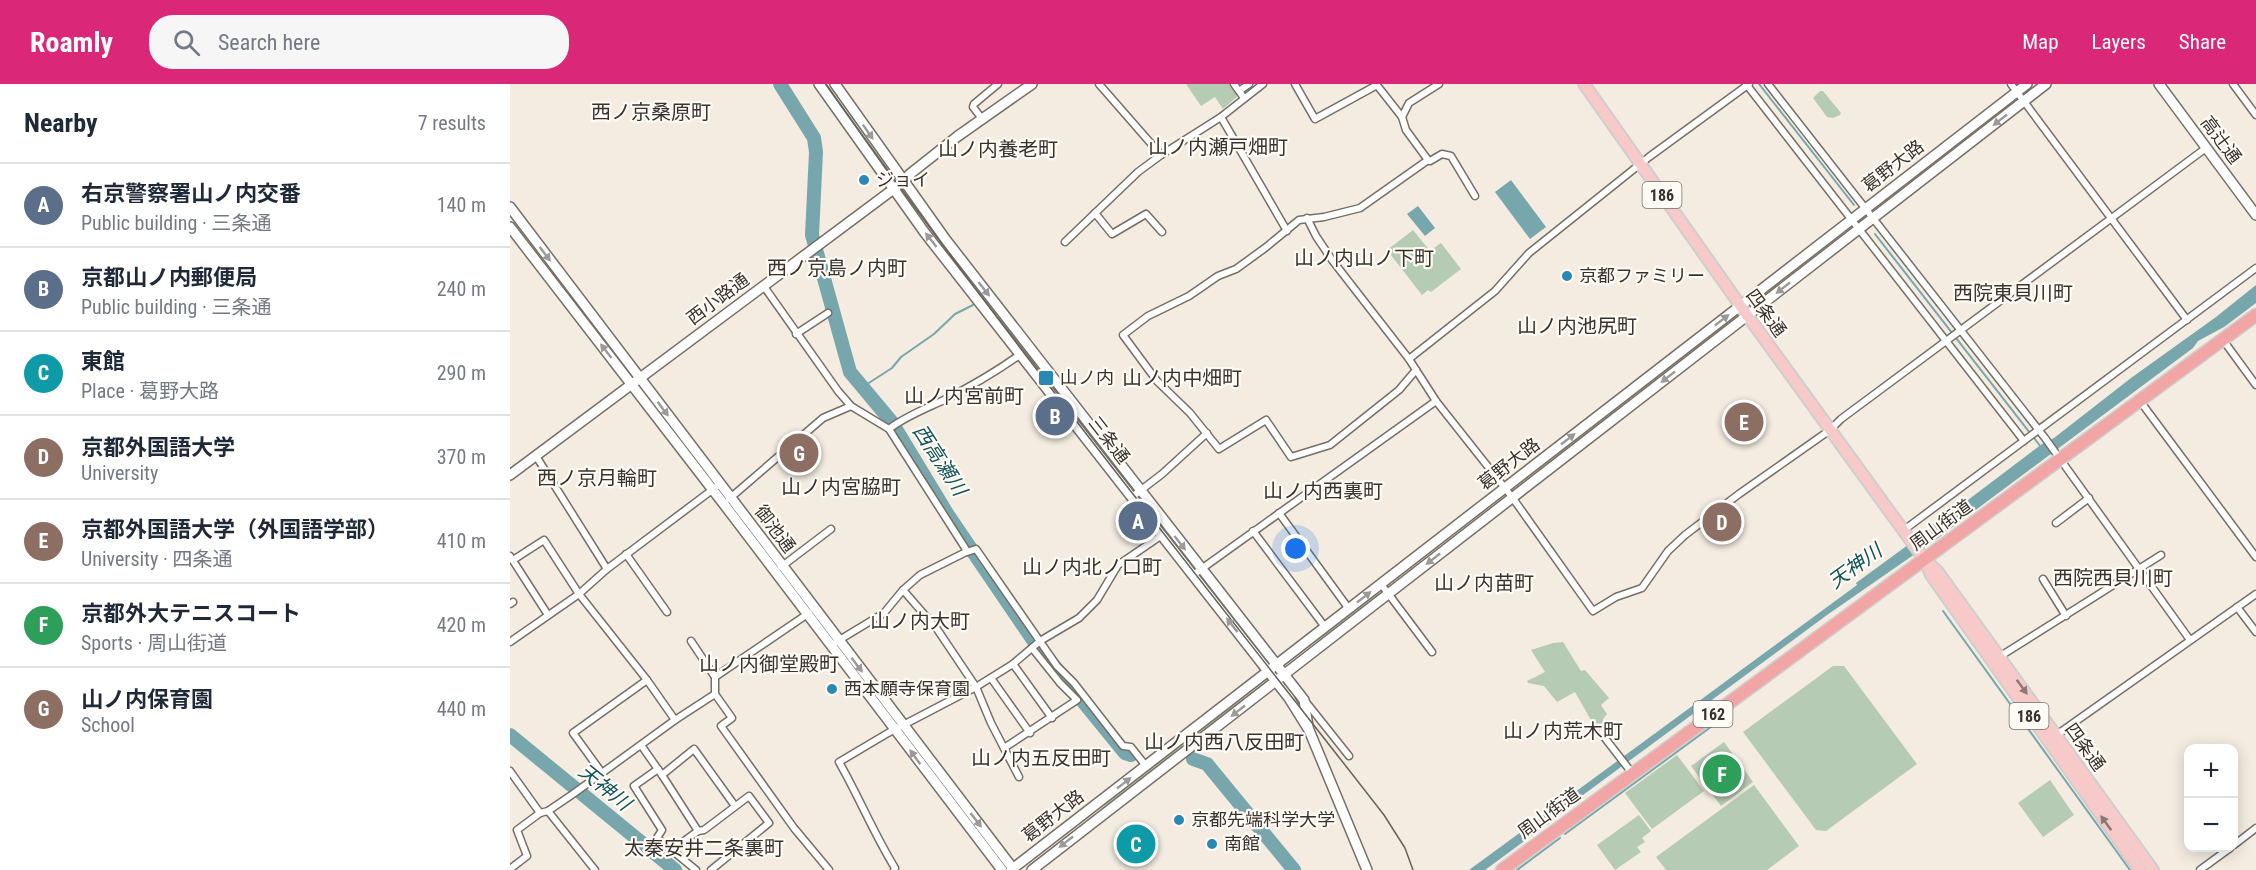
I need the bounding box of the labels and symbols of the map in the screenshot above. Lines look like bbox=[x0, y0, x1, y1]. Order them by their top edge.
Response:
district label: 西ノ京桑原町 bbox=[591, 100, 711, 124]
street label: 高辻通 bbox=[2197, 112, 2246, 168]
one-way arrow bbox=[1992, 113, 2007, 125]
one-way arrow bbox=[862, 124, 873, 140]
district label: 山ノ内瀬戸畑町 bbox=[1148, 135, 1288, 159]
street label: 葛野大路 bbox=[1858, 135, 1928, 196]
district label: 山ノ内養老町 bbox=[938, 137, 1058, 161]
place label: ジョイ bbox=[876, 169, 930, 190]
marker: ジョイ bbox=[857, 173, 871, 187]
road number: 186 bbox=[1642, 182, 1682, 208]
one-way arrow bbox=[924, 232, 937, 248]
one-way arrow bbox=[539, 246, 551, 261]
district label: 山ノ内山ノ下町 bbox=[1294, 246, 1434, 270]
district label: 西ノ京島ノ内町 bbox=[767, 256, 907, 280]
place label: 京都ファミリー bbox=[1579, 265, 1705, 286]
street label: 西小路通 bbox=[683, 269, 753, 329]
marker: 京都ファミリー bbox=[1560, 269, 1574, 283]
one-way arrow bbox=[1775, 281, 1791, 294]
district label: 西院東貝川町 bbox=[1953, 281, 2073, 305]
one-way arrow bbox=[977, 282, 989, 297]
street label: 四条通 bbox=[1742, 285, 1791, 341]
district label: 山ノ内池尻町 bbox=[1517, 314, 1637, 338]
one-way arrow bbox=[1715, 314, 1730, 326]
one-way arrow bbox=[600, 344, 612, 360]
district label: 山ノ内中畑町 bbox=[1122, 366, 1242, 390]
place label: 山ノ内 bbox=[1060, 367, 1114, 388]
marker: 山ノ内 bbox=[1037, 369, 1055, 387]
one-way arrow bbox=[1660, 370, 1675, 382]
district label: 山ノ内宮前町 bbox=[904, 384, 1024, 408]
pin: B bbox=[1036, 394, 1074, 438]
pin: E bbox=[1724, 400, 1764, 444]
one-way arrow bbox=[656, 402, 668, 417]
street label: 三条通 bbox=[1084, 412, 1134, 467]
water label: 西高瀬川 bbox=[908, 420, 973, 502]
pin: G bbox=[780, 430, 818, 476]
one-way arrow bbox=[1560, 432, 1576, 445]
street label: 葛野大路 bbox=[1474, 433, 1544, 494]
district label: 西ノ京月輪町 bbox=[537, 466, 657, 490]
district label: 山ノ内宮脇町 bbox=[781, 475, 901, 499]
district label: 山ノ内西裏町 bbox=[1263, 479, 1383, 503]
street label: 周山街道 bbox=[1905, 495, 1976, 554]
pin: A bbox=[1118, 498, 1158, 544]
pin: D bbox=[1702, 500, 1742, 544]
street label: 御池通 bbox=[751, 501, 800, 557]
your location bbox=[1281, 534, 1310, 563]
one-way arrow bbox=[1174, 535, 1186, 551]
water label: 天神川 bbox=[1824, 537, 1888, 593]
one-way arrow bbox=[1425, 552, 1440, 564]
district label: 山ノ内北ノ口町 bbox=[1022, 555, 1162, 579]
district label: 西院西貝川町 bbox=[2053, 566, 2173, 590]
district label: 山ノ内苗町 bbox=[1434, 571, 1534, 595]
one-way arrow bbox=[1356, 590, 1372, 603]
district label: 山ノ内大町 bbox=[870, 609, 970, 633]
one-way arrow bbox=[1226, 617, 1239, 633]
district label: 山ノ内御堂殿町 bbox=[699, 652, 839, 676]
one-way arrow bbox=[851, 657, 863, 672]
place label: 西本願寺保育園 bbox=[844, 678, 970, 699]
one-way arrow bbox=[2016, 679, 2028, 695]
marker: 西本願寺保育園 bbox=[825, 682, 839, 696]
road number: 162 bbox=[1694, 701, 1732, 727]
road number: 186 bbox=[2010, 703, 2048, 729]
one-way arrow bbox=[1230, 704, 1245, 716]
district label: 山ノ内荒木町 bbox=[1503, 719, 1623, 743]
street label: 四条通 bbox=[2061, 719, 2110, 775]
district label: 山ノ内西八反田町 bbox=[1144, 730, 1304, 754]
district label: 山ノ内五反田町 bbox=[971, 746, 1111, 770]
one-way arrow bbox=[909, 750, 921, 766]
pin: F bbox=[1702, 752, 1742, 796]
water label: 天神川 bbox=[574, 759, 637, 816]
one-way arrow bbox=[1116, 776, 1132, 789]
street label: 周山街道 bbox=[1513, 783, 1584, 842]
street label: 葛野大路 bbox=[1018, 785, 1088, 846]
place label: 京都先端科学大学 bbox=[1191, 809, 1335, 830]
one-way arrow bbox=[969, 812, 981, 827]
marker: 京都先端科学大学 bbox=[1172, 813, 1186, 827]
one-way arrow bbox=[2100, 815, 2112, 831]
pin: C bbox=[1116, 822, 1156, 867]
place label: 南館 bbox=[1224, 833, 1260, 854]
district label: 太秦安井二条裏町 bbox=[624, 836, 784, 860]
one-way arrow bbox=[1059, 836, 1074, 848]
marker: 南館 bbox=[1205, 837, 1219, 851]

